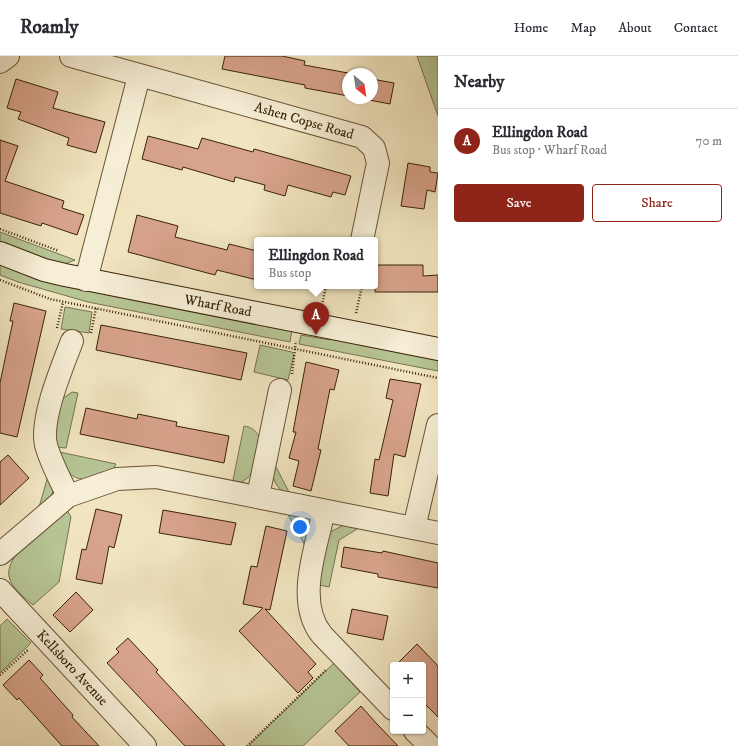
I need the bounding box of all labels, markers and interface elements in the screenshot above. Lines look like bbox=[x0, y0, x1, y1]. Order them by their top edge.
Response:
text: Roamly bbox=[20, 16, 79, 39]
text: Home bbox=[514, 19, 548, 37]
text: Map bbox=[570, 19, 596, 37]
text: About bbox=[618, 19, 652, 37]
text: Contact bbox=[674, 19, 718, 37]
north arrow bbox=[342, 68, 378, 104]
text: Nearby bbox=[454, 71, 504, 93]
street label: Ashen Copse Road bbox=[252, 98, 356, 144]
text: Ellingdon Road bbox=[492, 123, 588, 142]
text: A bbox=[463, 133, 471, 149]
text: 70 m bbox=[696, 133, 722, 149]
text: Bus stop · Wharf Road bbox=[492, 142, 607, 158]
button: Save bbox=[454, 184, 584, 222]
button: Share bbox=[592, 184, 722, 222]
popup bbox=[254, 237, 378, 289]
text: Ellingdon Road bbox=[268, 246, 364, 265]
text: Bus stop bbox=[268, 265, 311, 281]
street label: Wharf Road bbox=[182, 290, 253, 321]
pin: A bbox=[303, 302, 329, 335]
your location bbox=[290, 517, 310, 537]
street label: Kellsboro Avenue bbox=[32, 626, 112, 710]
map controls bbox=[390, 662, 426, 734]
button: + bbox=[390, 662, 426, 698]
button: − bbox=[390, 698, 426, 734]

